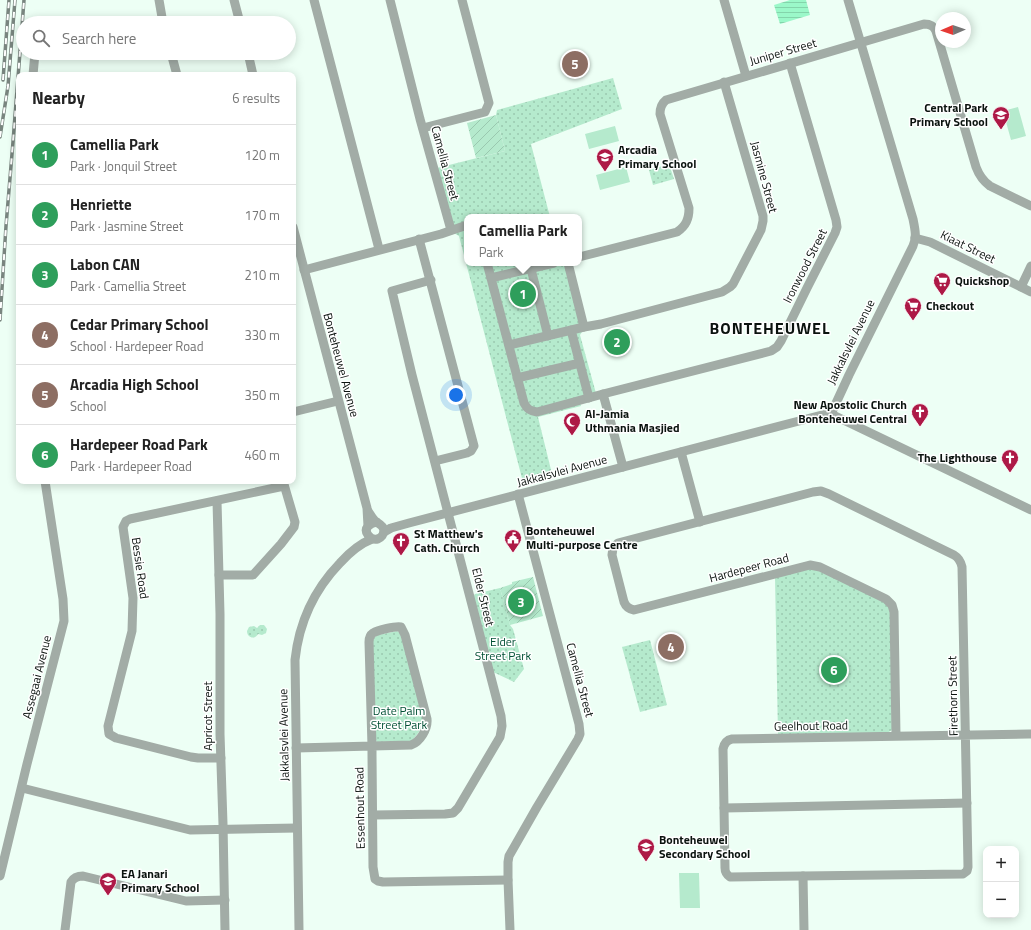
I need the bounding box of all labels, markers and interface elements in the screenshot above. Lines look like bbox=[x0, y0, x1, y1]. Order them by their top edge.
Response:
north arrow bbox=[935, 12, 971, 48]
search box bbox=[16, 16, 296, 60]
icon: search bbox=[30, 27, 52, 49]
text: Search here bbox=[62, 27, 136, 50]
street label: Juniper Street bbox=[747, 33, 819, 70]
pin: 5 bbox=[562, 49, 588, 79]
text: Nearby bbox=[32, 85, 85, 111]
text: 6 results bbox=[232, 88, 280, 108]
place label: Central Park Primary School bbox=[910, 98, 989, 131]
school or university icon: Central Park Primary School bbox=[991, 105, 1011, 130]
street label: Camellia Street bbox=[426, 124, 465, 203]
text: Camellia Park bbox=[70, 133, 159, 156]
street label: Jasmine Street bbox=[746, 139, 783, 216]
place label: Arcadia Primary School bbox=[618, 140, 696, 173]
text: 1 bbox=[41, 145, 49, 165]
text: 120 m bbox=[244, 145, 280, 165]
school or university icon: Arcadia Primary School bbox=[595, 147, 615, 172]
text: Park · Jonquil Street bbox=[70, 156, 177, 176]
text: Henriette bbox=[70, 193, 132, 216]
text: 2 bbox=[41, 205, 49, 225]
text: 170 m bbox=[244, 205, 280, 225]
popup bbox=[464, 214, 582, 266]
text: Park · Jasmine Street bbox=[70, 216, 183, 236]
text: Camellia Park bbox=[479, 219, 567, 242]
street label: Ironwood Street bbox=[778, 225, 832, 306]
street label: Kiaat Street bbox=[937, 225, 1000, 268]
text: Park bbox=[479, 242, 504, 262]
text: Labon CAN bbox=[70, 253, 140, 276]
text: 3 bbox=[41, 265, 49, 285]
text: 210 m bbox=[244, 265, 280, 285]
supermarket icon: Quickshop bbox=[932, 271, 952, 296]
place label: Quickshop bbox=[955, 271, 1010, 290]
text: Park · Camellia Street bbox=[70, 276, 186, 296]
pin: 1 bbox=[510, 279, 536, 309]
street label: Jakkalsvlei Avenue bbox=[822, 296, 879, 388]
supermarket icon: Checkout bbox=[903, 296, 923, 321]
place label: Checkout bbox=[926, 296, 975, 315]
street label: Bonteheuwel Avenue bbox=[318, 311, 365, 419]
text: Cedar Primary School bbox=[70, 313, 209, 336]
district label: BONTEHEUWEL bbox=[709, 316, 831, 340]
text: 4 bbox=[41, 325, 49, 345]
text: 330 m bbox=[244, 325, 280, 345]
pin: 2 bbox=[604, 327, 630, 357]
text: School · Hardepeer Road bbox=[70, 336, 204, 356]
text: Arcadia High School bbox=[70, 373, 199, 396]
text: 5 bbox=[41, 385, 49, 405]
text: 350 m bbox=[244, 385, 280, 405]
your location bbox=[446, 385, 466, 405]
place label: New Apostolic Church Bonteheuwel Central bbox=[794, 395, 907, 428]
text: School bbox=[70, 396, 106, 416]
church icon: New Apostolic Church Bonteheuwel Central bbox=[910, 402, 930, 427]
place label: Al-Jamia Uthmania Masjied bbox=[585, 404, 680, 437]
mosque icon: Al-Jamia Uthmania Masjied bbox=[562, 411, 582, 436]
text: Hardepeer Road Park bbox=[70, 433, 208, 456]
text: 6 bbox=[41, 445, 49, 465]
text: 460 m bbox=[244, 445, 280, 465]
place label: The Lighthouse bbox=[918, 448, 997, 467]
church icon: The Lighthouse bbox=[1000, 448, 1020, 473]
street label: Jakkalsvlei Avenue bbox=[515, 449, 609, 492]
text: Park · Hardepeer Road bbox=[70, 456, 192, 476]
place label: Bonteheuwel Multi-purpose Centre bbox=[526, 521, 638, 554]
place label: St Matthew's Cath. Church bbox=[414, 524, 484, 557]
public building icon: Bonteheuwel Multi-purpose Centre bbox=[503, 528, 523, 553]
church icon: St Matthew's Cath. Church bbox=[391, 531, 411, 556]
street label: Bessie Road bbox=[127, 536, 154, 600]
street label: Hardepeer Road bbox=[707, 548, 791, 587]
street label: Elder Street bbox=[467, 566, 500, 629]
pin: 3 bbox=[508, 587, 534, 617]
park label: Elder Street Park bbox=[475, 632, 532, 665]
pin: 4 bbox=[658, 632, 684, 662]
street label: Assegaai Avenue bbox=[17, 633, 56, 721]
street label: Camellia Street bbox=[561, 641, 600, 720]
pin: 6 bbox=[821, 655, 847, 685]
street label: Firethorn Street bbox=[942, 655, 963, 736]
street label: Apricot Street bbox=[198, 680, 217, 751]
street label: Jakkalsvlei Avenue bbox=[273, 689, 294, 781]
park label: Date Palm Street Park bbox=[371, 701, 428, 734]
street label: Geelhout Road bbox=[774, 715, 848, 736]
street label: Essenhout Road bbox=[349, 767, 370, 849]
place label: Bonteheuwel Secondary School bbox=[659, 830, 750, 863]
school or university icon: Bonteheuwel Secondary School bbox=[636, 837, 656, 862]
map controls bbox=[983, 846, 1019, 918]
button: + bbox=[983, 846, 1019, 882]
place label: EA Janari Primary School bbox=[121, 864, 199, 897]
school or university icon: EA Janari Primary School bbox=[98, 871, 118, 896]
button: − bbox=[983, 882, 1019, 918]

